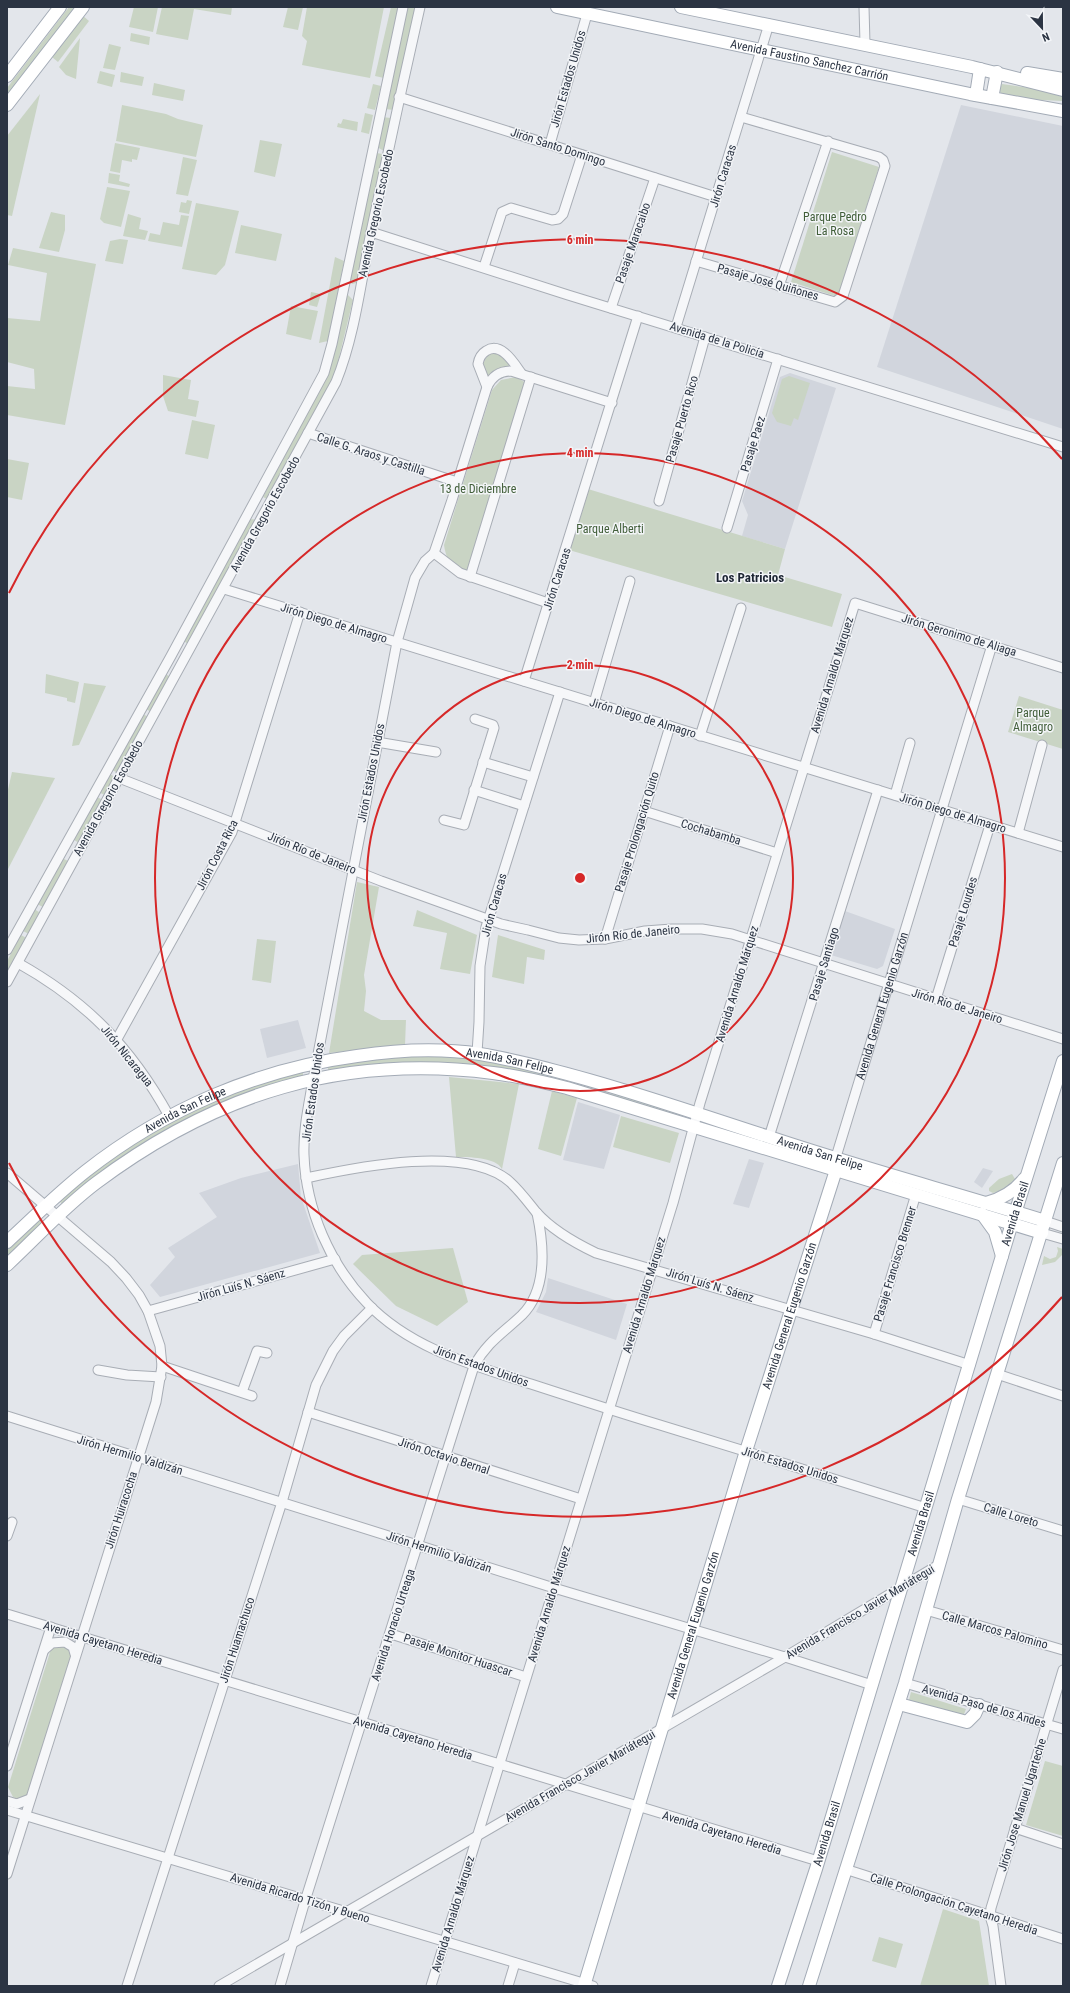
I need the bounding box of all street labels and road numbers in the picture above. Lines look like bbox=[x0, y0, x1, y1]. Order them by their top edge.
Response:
street label: Jirón Estados Unidos bbox=[547, 29, 589, 129]
street label: Avenida Faustino Sanchez Carrión bbox=[729, 37, 890, 84]
street label: Jirón Santo Domingo bbox=[509, 125, 607, 169]
street label: Jirón Caracas bbox=[707, 143, 739, 209]
street label: Avenida Gregorio Escobedo bbox=[356, 148, 396, 278]
street label: Pasaje Maracaibo bbox=[613, 201, 653, 285]
street label: Pasaje José Quiñones bbox=[716, 261, 820, 303]
street label: Avenida de la Policía bbox=[668, 319, 766, 361]
street label: Pasaje Puerto Rico bbox=[663, 374, 701, 464]
street label: Pasaje Paez bbox=[738, 414, 768, 474]
street label: Calle G. Araos y Castilla bbox=[315, 430, 427, 478]
street label: Avenida Gregorio Escobedo bbox=[227, 454, 303, 574]
street label: Jirón Caracas bbox=[540, 546, 574, 612]
street label: Jirón Diego de Almagro bbox=[279, 600, 389, 646]
street label: Jirón Geronimo de Aliaga bbox=[900, 611, 1018, 659]
street label: Avenida Arnaldo Márquez bbox=[808, 615, 856, 735]
street label: Jirón Diego de Almagro bbox=[588, 695, 698, 741]
street label: Jirón Estados Unidos bbox=[355, 722, 387, 824]
street label: Avenida Gregorio Escobedo bbox=[70, 738, 146, 858]
street label: Pasaje Prolongación Quito bbox=[612, 770, 662, 894]
street label: Jirón Diego de Almagro bbox=[898, 790, 1008, 836]
street label: Cochabamba bbox=[679, 816, 743, 848]
street label: Jirón Costa Rica bbox=[193, 817, 241, 893]
street label: Jirón Río de Janeiro bbox=[266, 829, 358, 877]
street label: Jirón Caracas bbox=[478, 872, 510, 938]
street label: Pasaje Lourdes bbox=[946, 875, 980, 949]
street label: Jirón Río de Janeiro bbox=[585, 922, 681, 946]
street label: Avenida Arnaldo Márquez bbox=[713, 924, 761, 1044]
street label: Pasaje Santiago bbox=[806, 925, 842, 1003]
street label: Avenida General Eugenio Garzón bbox=[853, 930, 911, 1081]
street label: Jirón Río de Janeiro bbox=[910, 986, 1004, 1026]
street label: Jirón Nicaragua bbox=[98, 1023, 156, 1090]
street label: Jirón Estados Unidos bbox=[299, 1041, 327, 1143]
street label: Avenida San Felipe bbox=[465, 1045, 555, 1077]
street label: Avenida San Felipe bbox=[142, 1084, 228, 1136]
street label: Avenida San Felipe bbox=[775, 1133, 865, 1173]
street label: Avenida Brasil bbox=[998, 1179, 1032, 1248]
street label: Pasaje Francisco Brenner bbox=[871, 1204, 919, 1323]
street label: Avenida Arnaldo Márquez bbox=[620, 1235, 668, 1355]
street label: Avenida General Eugenio Garzón bbox=[759, 1240, 819, 1391]
street label: Jirón Luís N. Sáenz bbox=[664, 1265, 756, 1305]
street label: Jirón Luís N. Sáenz bbox=[195, 1266, 287, 1304]
street label: Jirón Estados Unidos bbox=[431, 1342, 531, 1390]
street label: Jirón Hermilio Valdizán bbox=[75, 1432, 185, 1478]
street label: Jirón Octavio Bernal bbox=[396, 1435, 492, 1477]
street label: Jirón Estados Unidos bbox=[740, 1444, 840, 1486]
street label: Jirón Huiracocha bbox=[102, 1469, 140, 1550]
street label: Avenida Brasil bbox=[904, 1489, 937, 1558]
street label: Calle Loreto bbox=[982, 1500, 1040, 1530]
street label: Jirón Hermilio Valdizán bbox=[385, 1528, 494, 1576]
street label: Avenida Arnaldo Márquez bbox=[525, 1544, 573, 1664]
street label: Avenida General Eugenio Garzón bbox=[664, 1550, 722, 1701]
street label: Avenida Francisco Javier Mariátegui bbox=[783, 1562, 937, 1662]
street label: Avenida Horacio Urteaga bbox=[368, 1567, 418, 1683]
street label: Jirón Huamachuco bbox=[217, 1595, 257, 1685]
street label: Calle Marcos Palomino bbox=[941, 1608, 1049, 1652]
street label: Avenida Cayetano Heredia bbox=[42, 1618, 165, 1668]
street label: Pasaje Monitor Huascar bbox=[402, 1631, 514, 1679]
street label: Avenida Paso de los Andes bbox=[921, 1682, 1047, 1730]
street label: Avenida Cayetano Heredia bbox=[352, 1713, 475, 1763]
street label: Avenida Francisco Javier Mariátegui bbox=[502, 1727, 658, 1825]
street label: Jirón Jose Manuel Ugarteche bbox=[995, 1736, 1049, 1873]
street label: Avenida Brasil bbox=[810, 1799, 843, 1868]
street label: Avenida Cayetano Heredia bbox=[661, 1808, 784, 1858]
street label: Avenida Arnaldo Márquez bbox=[429, 1854, 477, 1974]
street label: Avenida Ricardo Tizón y Bueno bbox=[229, 1870, 371, 1926]
street label: Calle Prolongación Cayetano Heredia bbox=[868, 1870, 1040, 1938]

